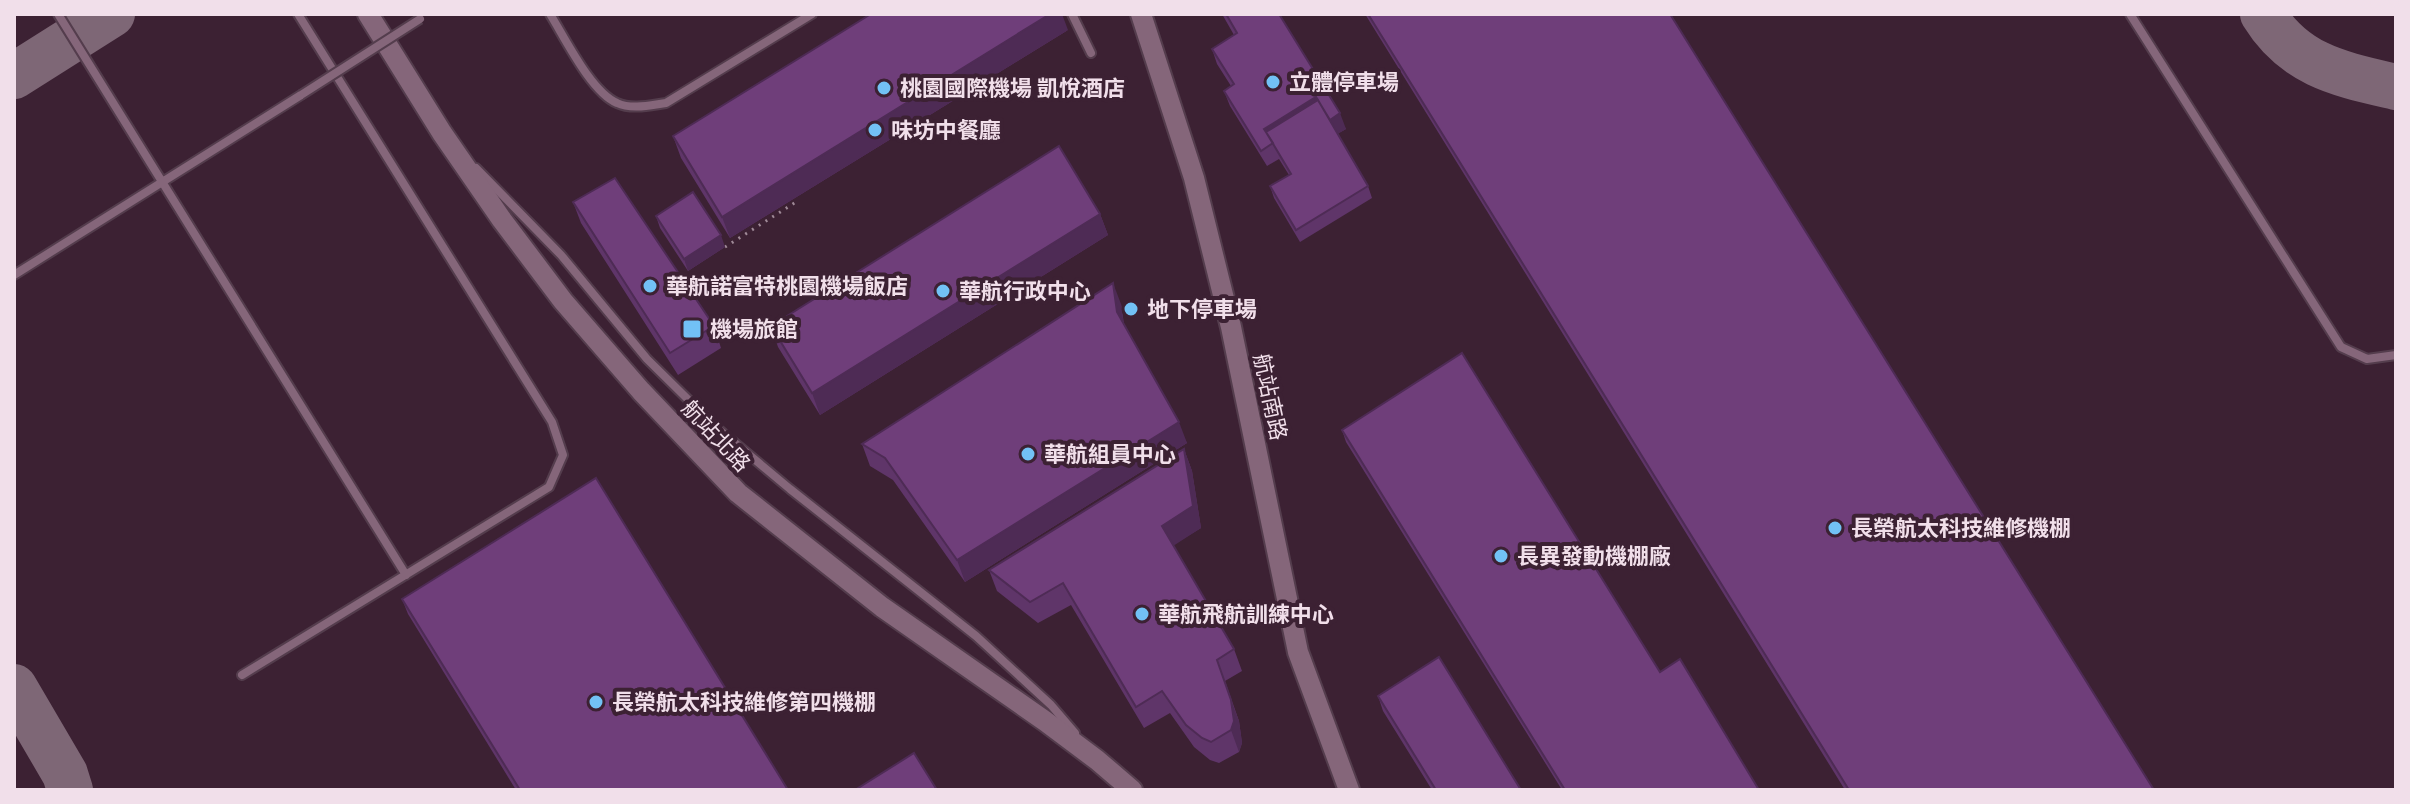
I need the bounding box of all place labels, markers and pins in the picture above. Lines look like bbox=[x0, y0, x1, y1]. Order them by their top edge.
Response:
place label: 立體停車場 bbox=[1289, 70, 1399, 95]
marker: 立體停車場 bbox=[1264, 73, 1282, 91]
place label: 桃園國際機場 凱悅酒店 bbox=[900, 76, 1125, 101]
marker: 桃園國際機場 凱悅酒店 bbox=[875, 79, 893, 97]
place label: 味坊中餐廳 bbox=[891, 118, 1001, 143]
marker: 味坊中餐廳 bbox=[866, 121, 884, 139]
place label: 華航諾富特桃園機場飯店 bbox=[666, 274, 908, 299]
marker: 華航諾富特桃園機場飯店 bbox=[641, 277, 659, 295]
place label: 華航行政中心 bbox=[959, 279, 1091, 304]
marker: 華航行政中心 bbox=[934, 282, 952, 300]
place label: 地下停車場 bbox=[1147, 297, 1257, 322]
marker: 地下停車場 bbox=[1122, 300, 1140, 318]
place label: 機場旅館 bbox=[710, 317, 798, 342]
marker: 機場旅館 bbox=[681, 318, 703, 340]
place label: 華航組員中心 bbox=[1044, 442, 1176, 467]
marker: 華航組員中心 bbox=[1019, 445, 1037, 463]
place label: 長榮航太科技維修機棚 bbox=[1851, 516, 2071, 541]
marker: 長榮航太科技維修機棚 bbox=[1826, 519, 1844, 537]
place label: 長異發動機棚廠 bbox=[1517, 544, 1671, 569]
marker: 長異發動機棚廠 bbox=[1492, 547, 1510, 565]
place label: 華航飛航訓練中心 bbox=[1158, 602, 1334, 627]
marker: 華航飛航訓練中心 bbox=[1133, 605, 1151, 623]
place label: 長榮航太科技維修第四機棚 bbox=[612, 690, 876, 715]
marker: 長榮航太科技維修第四機棚 bbox=[587, 693, 605, 711]

